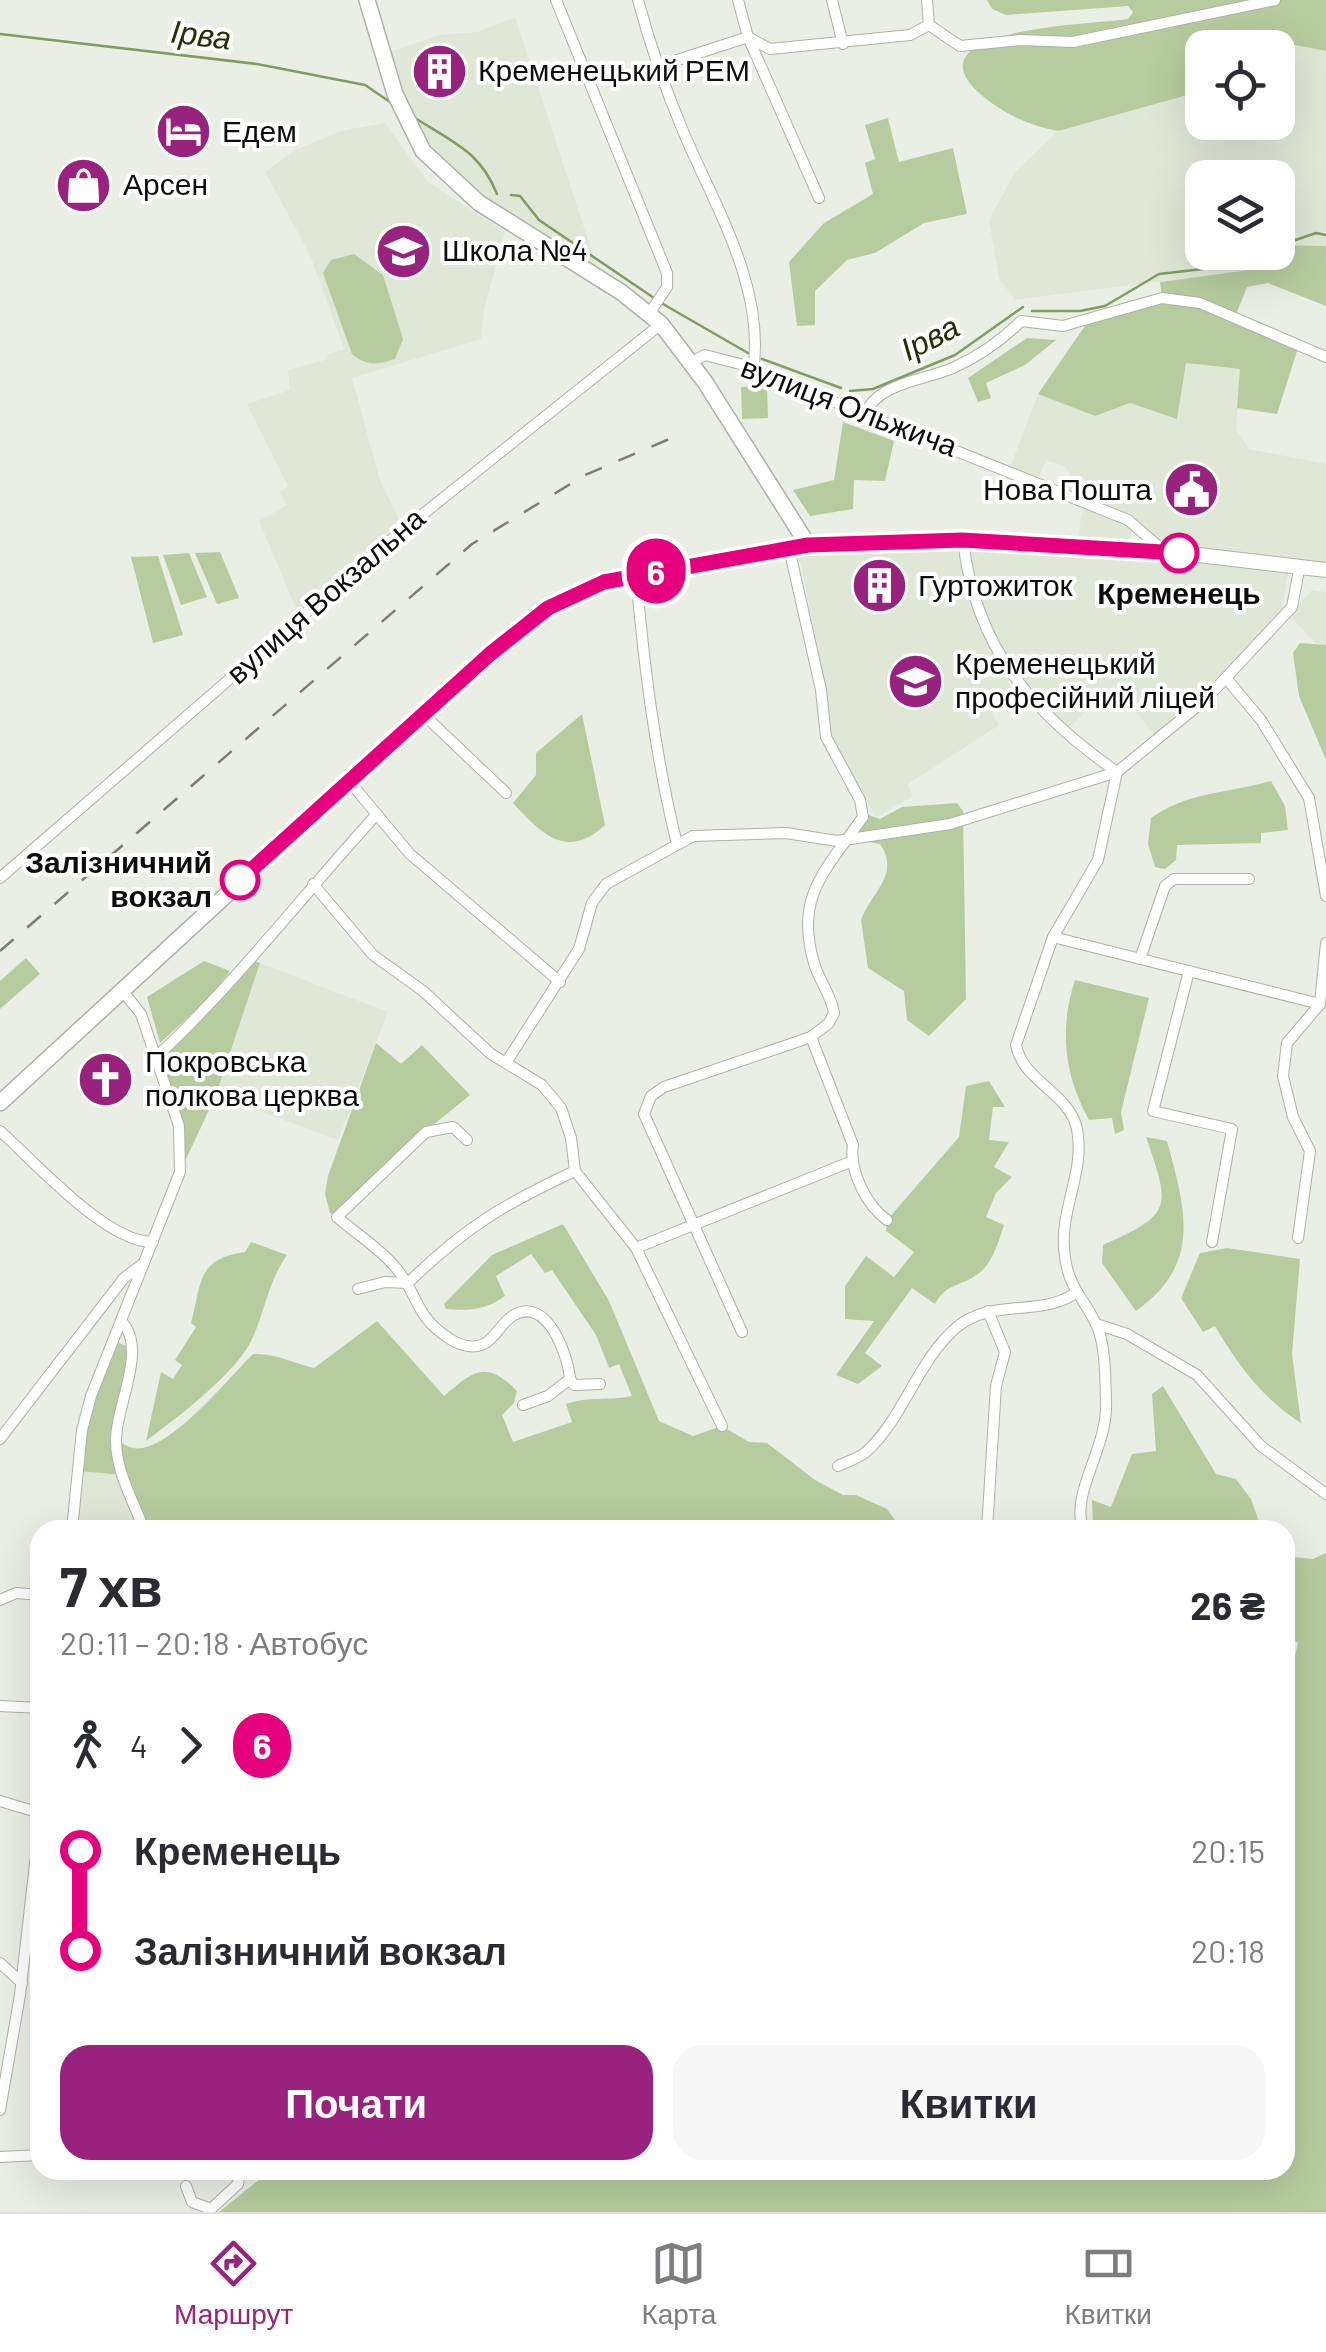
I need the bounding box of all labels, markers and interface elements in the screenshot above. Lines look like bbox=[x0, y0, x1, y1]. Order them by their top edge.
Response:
water label: Ірва bbox=[169, 10, 234, 57]
map controls bbox=[1185, 30, 1295, 270]
button: locate bbox=[1185, 30, 1295, 140]
building icon: Кременецький РЕМ bbox=[409, 41, 469, 101]
place label: Кременецький РЕМ bbox=[478, 51, 750, 87]
hotel icon: Едем bbox=[153, 102, 213, 162]
place label: Едем bbox=[222, 112, 297, 148]
shop icon: Арсен bbox=[54, 155, 114, 215]
button: layers bbox=[1185, 160, 1295, 270]
place label: Арсен bbox=[123, 165, 208, 201]
school or university icon: Школа №4 bbox=[373, 221, 433, 281]
place label: Школа №4 bbox=[442, 231, 588, 267]
water label: Ірва bbox=[894, 306, 965, 368]
street label: вулиця Ольжича bbox=[737, 347, 963, 463]
public building icon: Нова Пошта bbox=[1161, 460, 1221, 520]
place label: Нова Пошта bbox=[983, 470, 1152, 506]
street label: вулиця Вокзальна bbox=[218, 499, 431, 690]
marker: Кременець bbox=[1160, 534, 1198, 572]
line badge: 6 bbox=[624, 538, 688, 604]
text: 6 bbox=[647, 550, 665, 592]
building icon: Гуртожиток bbox=[849, 556, 909, 616]
place label: Гуртожиток bbox=[918, 566, 1074, 602]
place label: Кременець bbox=[1097, 574, 1261, 610]
place label: Кременецький професійний ліцей bbox=[955, 644, 1215, 714]
school or university icon: Кременецький професійний ліцей bbox=[886, 651, 946, 711]
place label: Залізничний вокзал bbox=[25, 843, 212, 913]
marker: Залізничний вокзал bbox=[221, 861, 259, 899]
place label: Покровська полкова церква bbox=[145, 1042, 359, 1112]
church icon: Покровська полкова церква bbox=[76, 1049, 136, 1109]
text: 7 хв bbox=[60, 1552, 163, 1618]
text: 26 ₴ bbox=[1190, 1582, 1265, 1628]
text: 20:11 – 20:18 · Автобус bbox=[60, 1623, 368, 1661]
icon: walk bbox=[60, 1718, 115, 1773]
icon: forward bbox=[163, 1718, 218, 1773]
text: 6 bbox=[253, 1724, 271, 1766]
text: 4 bbox=[130, 1726, 148, 1764]
text: Кременець bbox=[134, 1827, 341, 1873]
text: 20:15 bbox=[1191, 1831, 1265, 1869]
text: Залізничний вокзал bbox=[134, 1927, 507, 1973]
text: 20:18 bbox=[1191, 1931, 1265, 1969]
button: Почати bbox=[60, 2045, 653, 2160]
button: Квитки bbox=[673, 2045, 1265, 2160]
tab: Маршрут bbox=[174, 2236, 293, 2331]
tab: Карта bbox=[641, 2236, 716, 2331]
tab: Квитки bbox=[1064, 2236, 1152, 2331]

